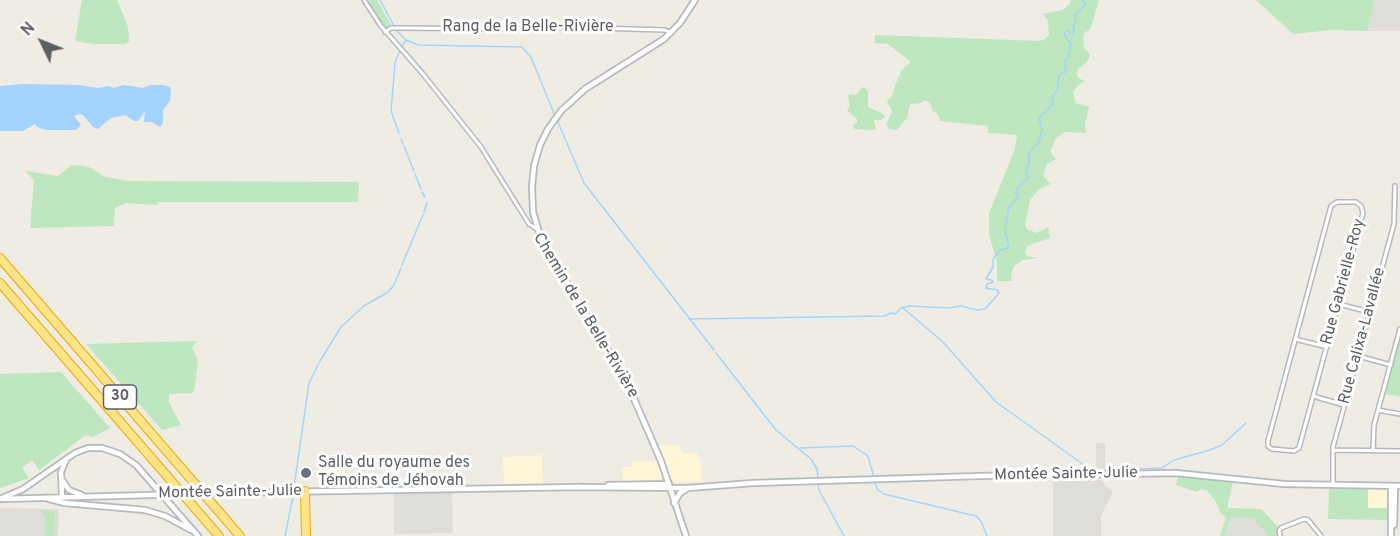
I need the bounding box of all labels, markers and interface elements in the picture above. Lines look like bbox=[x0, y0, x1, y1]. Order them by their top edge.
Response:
north arrow bbox=[12, 12, 72, 72]
street label: Rang de la Belle-Rivière bbox=[442, 18, 614, 38]
text: N bbox=[18, 19, 40, 41]
street label: Rue Gabrielle-Roy bbox=[1318, 217, 1370, 347]
street label: Chemin de la Belle-Rivière bbox=[528, 230, 642, 402]
street label: Rue Calixa-Lavallée bbox=[1336, 266, 1390, 406]
road number: 30 bbox=[104, 385, 136, 409]
place label: Salle du royaume des Témoins de Jéhovah bbox=[318, 454, 470, 492]
street label: Montée Sainte-Julie bbox=[994, 464, 1138, 486]
marker: Salle du royaume des Témoins de Jéhovah bbox=[299, 466, 313, 480]
street label: Montée Sainte-Julie bbox=[158, 482, 302, 504]

